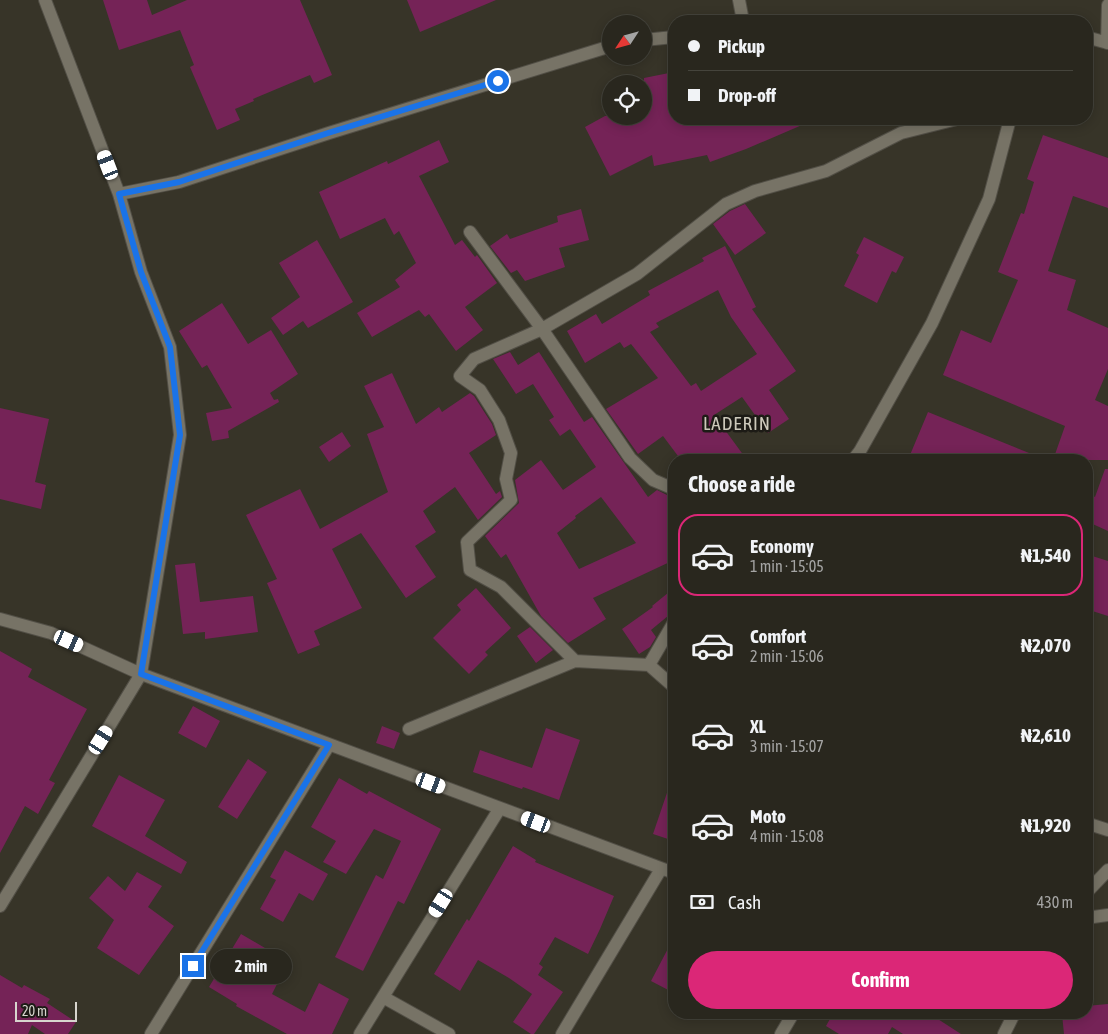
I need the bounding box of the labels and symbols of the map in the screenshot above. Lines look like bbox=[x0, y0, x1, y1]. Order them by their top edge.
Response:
north arrow bbox=[602, 15, 652, 65]
route start bbox=[487, 70, 509, 92]
car bbox=[95, 148, 120, 182]
district label: LADERIN bbox=[703, 412, 771, 434]
car bbox=[52, 628, 85, 654]
car bbox=[86, 723, 115, 757]
car bbox=[414, 771, 447, 795]
car bbox=[519, 810, 552, 834]
car bbox=[426, 886, 455, 920]
callout: 2 min bbox=[210, 948, 293, 984]
route end bbox=[182, 955, 204, 977]
scale bar bbox=[15, 999, 78, 1022]

